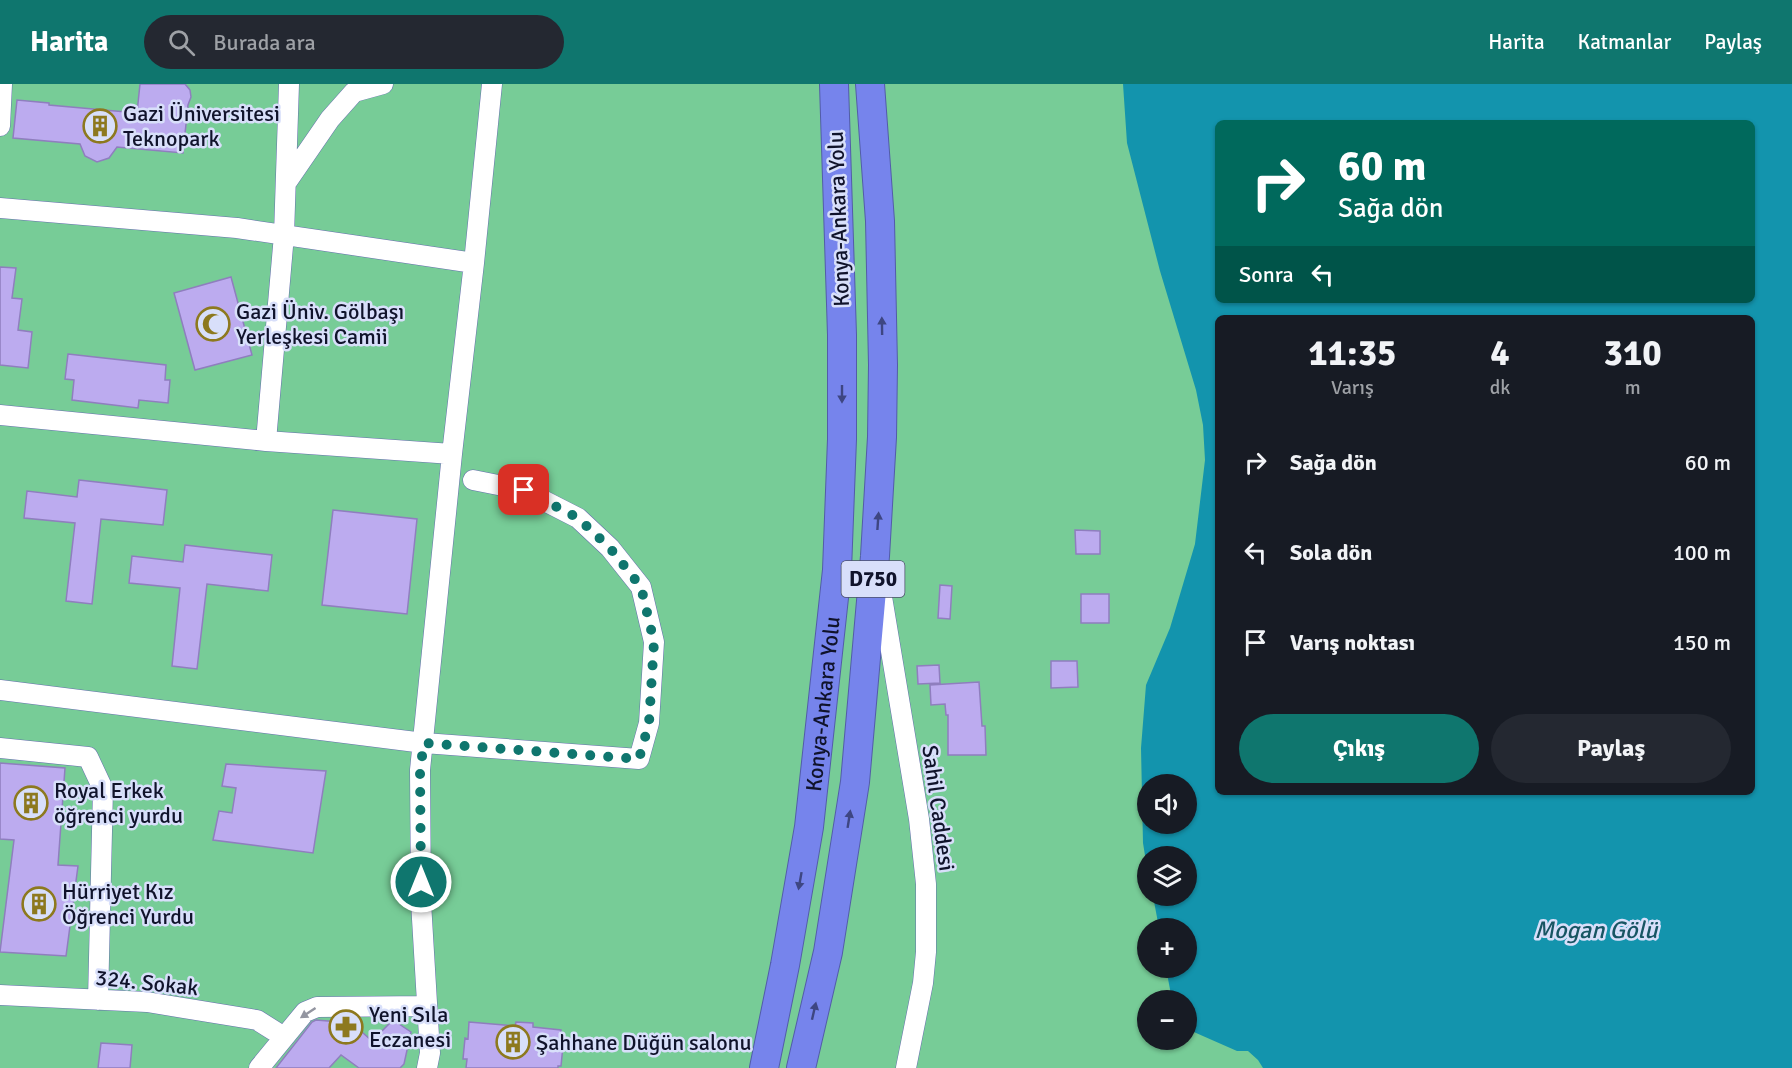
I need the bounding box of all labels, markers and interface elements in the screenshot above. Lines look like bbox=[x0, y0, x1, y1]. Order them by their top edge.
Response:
search box bbox=[144, 15, 564, 69]
text: Harita bbox=[30, 25, 108, 59]
icon: search bbox=[165, 26, 198, 59]
text: Burada ara bbox=[213, 29, 316, 56]
text: Harita bbox=[1488, 29, 1545, 55]
text: Katmanlar bbox=[1578, 29, 1671, 55]
text: Paylaş bbox=[1704, 29, 1762, 55]
place label: Gazi Üniversitesi Teknopark bbox=[123, 100, 280, 152]
building icon: Gazi Üniversitesi Teknopark bbox=[82, 108, 118, 144]
street label: Konya-Ankara Yolu bbox=[822, 131, 855, 307]
text: 60 m bbox=[1338, 141, 1427, 192]
icon: right bbox=[1239, 144, 1317, 222]
text: Sağa dön bbox=[1338, 192, 1444, 225]
icon: left bbox=[1306, 258, 1339, 291]
text: Sonra bbox=[1239, 261, 1294, 288]
place label: Gazi Üniv. Gölbaşı Yerleşkesi Camii bbox=[236, 298, 404, 350]
mosque icon: Gazi Üniv. Gölbaşı Yerleşkesi Camii bbox=[195, 306, 231, 342]
one-way arrow bbox=[877, 316, 887, 335]
text: 11:35 bbox=[1308, 331, 1397, 376]
text: 4 bbox=[1490, 331, 1510, 376]
text: 310 bbox=[1603, 331, 1662, 376]
text: Varış bbox=[1331, 375, 1374, 400]
text: dk bbox=[1490, 375, 1510, 400]
text: m bbox=[1625, 375, 1641, 400]
one-way arrow bbox=[837, 385, 847, 404]
icon: right bbox=[1239, 446, 1272, 479]
text: Sağa dön bbox=[1290, 449, 1377, 476]
text: 60 m bbox=[1685, 449, 1731, 476]
pin bbox=[498, 464, 549, 515]
icon: arrive bbox=[507, 473, 540, 506]
one-way arrow bbox=[873, 511, 882, 530]
icon: left bbox=[1239, 536, 1272, 569]
text: Sola dön bbox=[1290, 539, 1372, 566]
text: 100 m bbox=[1673, 539, 1731, 566]
road number: D750 bbox=[842, 561, 904, 597]
street label: Konya-Ankara Yolu bbox=[800, 615, 846, 793]
icon: arrive bbox=[1239, 626, 1272, 659]
text: Varış noktası bbox=[1290, 629, 1415, 656]
text: 150 m bbox=[1673, 629, 1731, 656]
button: Çıkış bbox=[1239, 714, 1479, 783]
button: Paylaş bbox=[1491, 714, 1731, 783]
street label: Sahil Caddesi bbox=[916, 743, 961, 873]
map controls bbox=[1137, 774, 1197, 1050]
button: sound bbox=[1137, 774, 1197, 834]
place label: Royal Erkek öğrenci yurdu bbox=[54, 777, 183, 829]
building icon: Royal Erkek öğrenci yurdu bbox=[13, 785, 49, 821]
one-way arrow bbox=[845, 810, 854, 829]
button: layers bbox=[1137, 846, 1197, 906]
position arrow bbox=[389, 850, 453, 914]
one-way arrow bbox=[795, 872, 804, 891]
place label: Hürriyet Kız Öğrenci Yurdu bbox=[62, 878, 194, 930]
building icon: Hürriyet Kız Öğrenci Yurdu bbox=[21, 886, 57, 922]
water label: Mogan Gölü bbox=[1535, 915, 1659, 945]
button: + bbox=[1137, 918, 1197, 978]
street label: 324. Sokak bbox=[94, 964, 200, 1001]
button: − bbox=[1137, 990, 1197, 1050]
place label: Yeni Sıla Eczanesi bbox=[369, 1001, 451, 1053]
one-way arrow bbox=[810, 1002, 820, 1020]
one-way arrow bbox=[299, 1008, 316, 1019]
pharmacy icon: Yeni Sıla Eczanesi bbox=[328, 1009, 364, 1045]
building icon: Şahhane Düğün salonu bbox=[495, 1024, 531, 1060]
place label: Şahhane Düğün salonu bbox=[536, 1029, 752, 1056]

